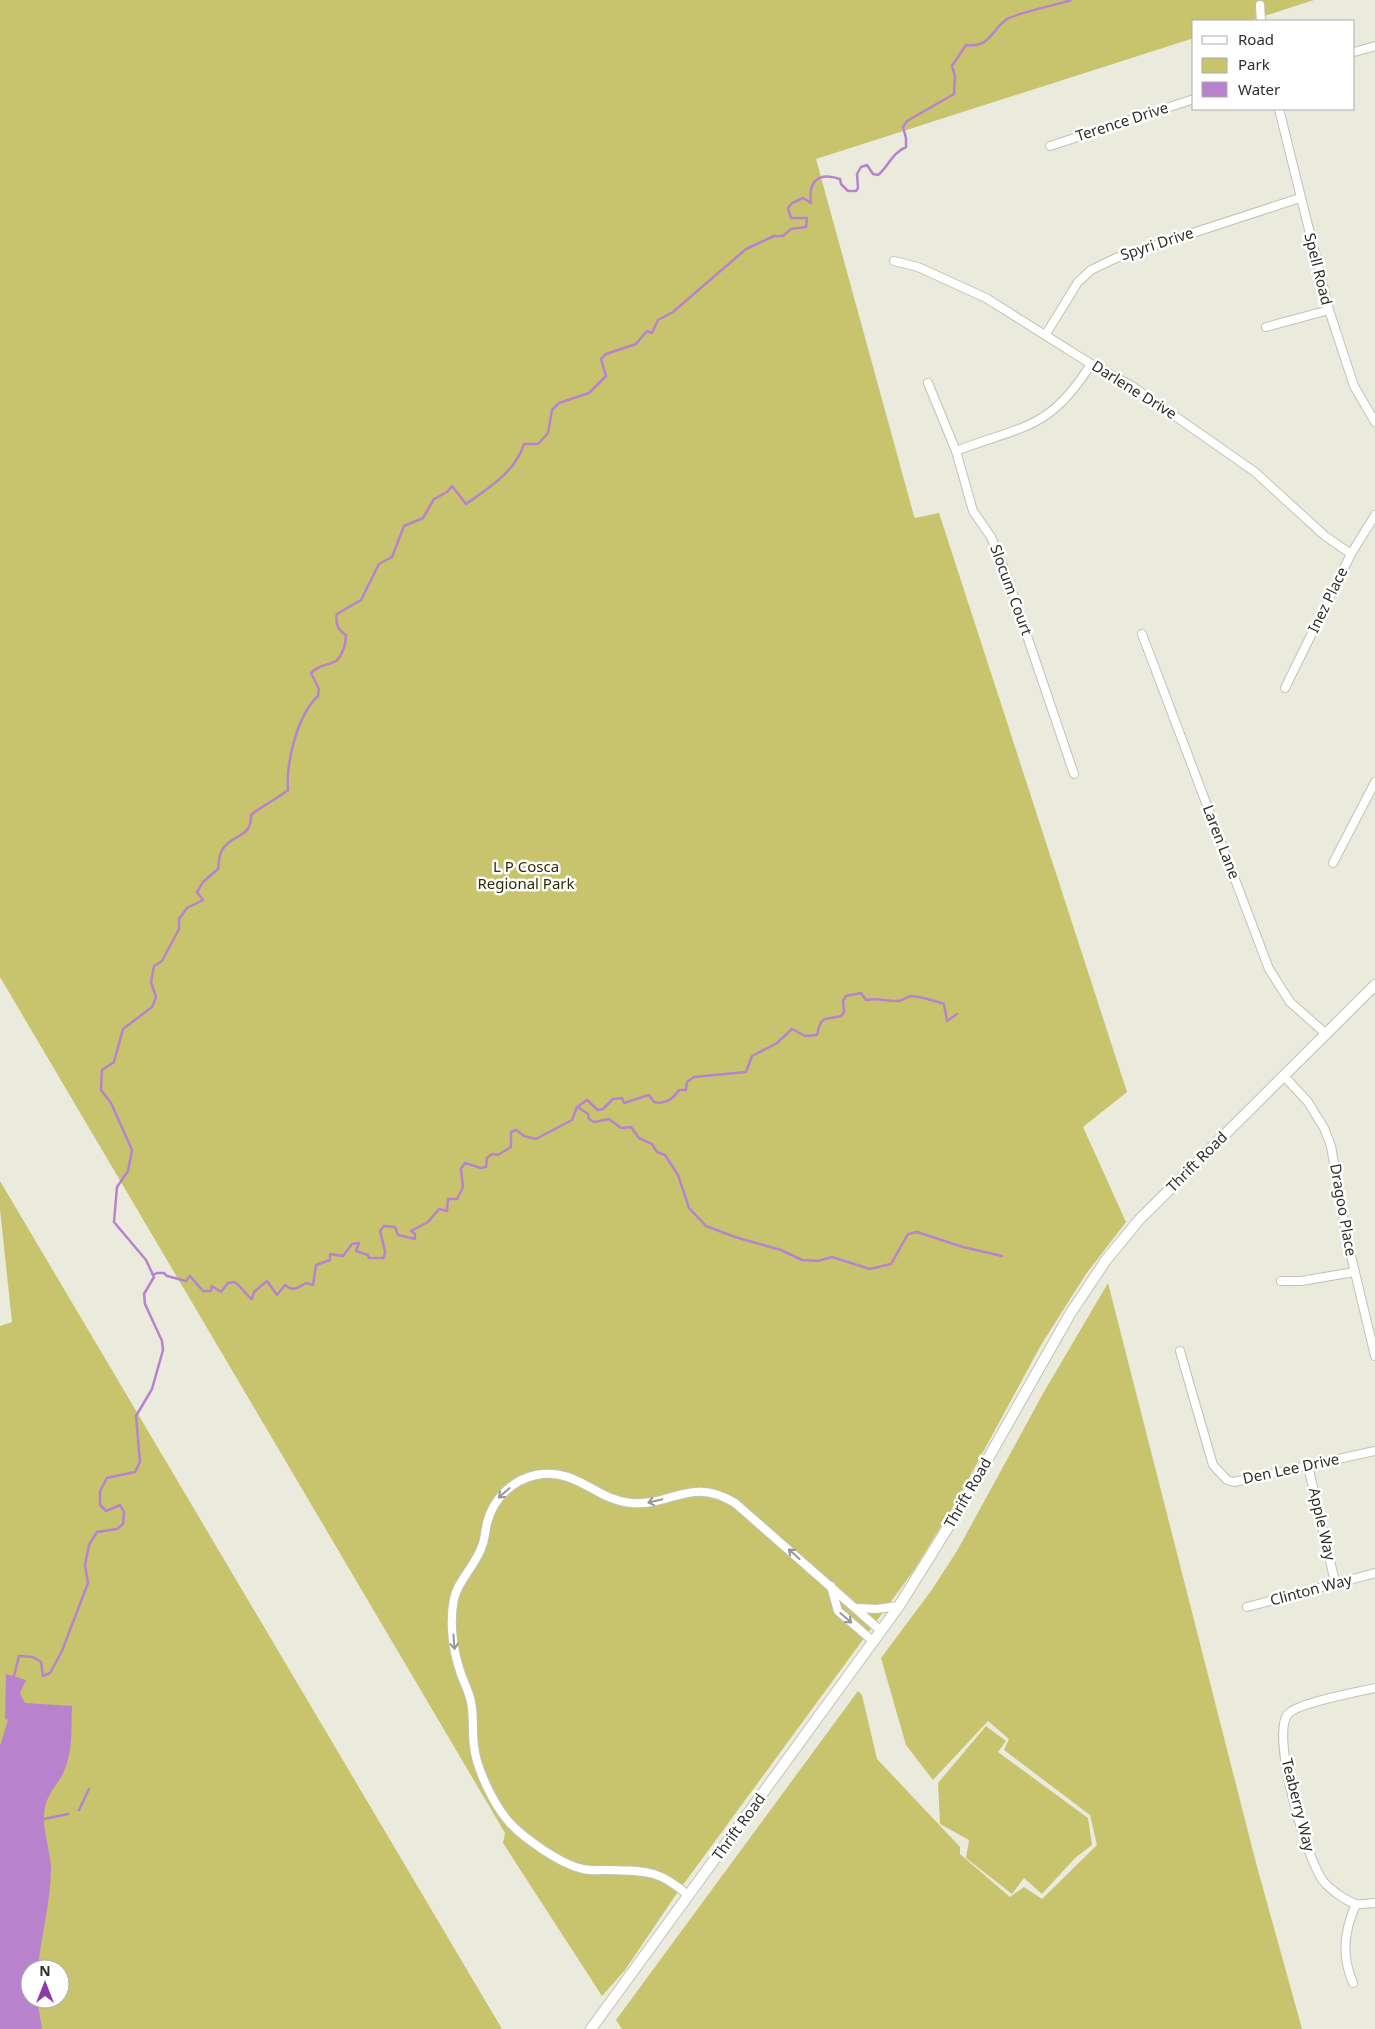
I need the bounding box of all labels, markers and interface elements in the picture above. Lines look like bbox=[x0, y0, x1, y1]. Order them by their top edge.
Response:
legend bbox=[1192, 20, 1355, 110]
text: Road bbox=[1238, 29, 1274, 49]
text: Park bbox=[1238, 54, 1270, 74]
text: Water bbox=[1238, 79, 1280, 99]
street label: Terence Drive bbox=[1073, 97, 1170, 145]
street label: Spyri Drive bbox=[1118, 222, 1196, 264]
street label: Spell Road bbox=[1300, 231, 1338, 307]
street label: Darlene Drive bbox=[1088, 355, 1181, 423]
street label: Slocum Court bbox=[986, 542, 1038, 638]
street label: Inez Place bbox=[1303, 563, 1352, 636]
street label: Laren Lane bbox=[1199, 802, 1245, 882]
park label: L P Cosca Regional Park bbox=[477, 856, 575, 893]
street label: Thrift Road bbox=[1162, 1127, 1231, 1196]
street label: Dragoo Place bbox=[1326, 1162, 1362, 1258]
street label: Den Lee Drive bbox=[1241, 1448, 1341, 1488]
street label: Thrift Road bbox=[939, 1454, 995, 1531]
street label: Apple Way bbox=[1305, 1485, 1341, 1562]
one-way arrow bbox=[498, 1487, 511, 1499]
one-way arrow bbox=[647, 1497, 663, 1506]
one-way arrow bbox=[788, 1548, 801, 1560]
street label: Clinton Way bbox=[1268, 1568, 1354, 1610]
one-way arrow bbox=[839, 1612, 852, 1623]
one-way arrow bbox=[450, 1633, 459, 1649]
street label: Teaberry Way bbox=[1278, 1756, 1320, 1854]
street label: Thrift Road bbox=[707, 1789, 769, 1864]
north arrow bbox=[20, 1959, 70, 2009]
text: N bbox=[39, 1961, 51, 1980]

